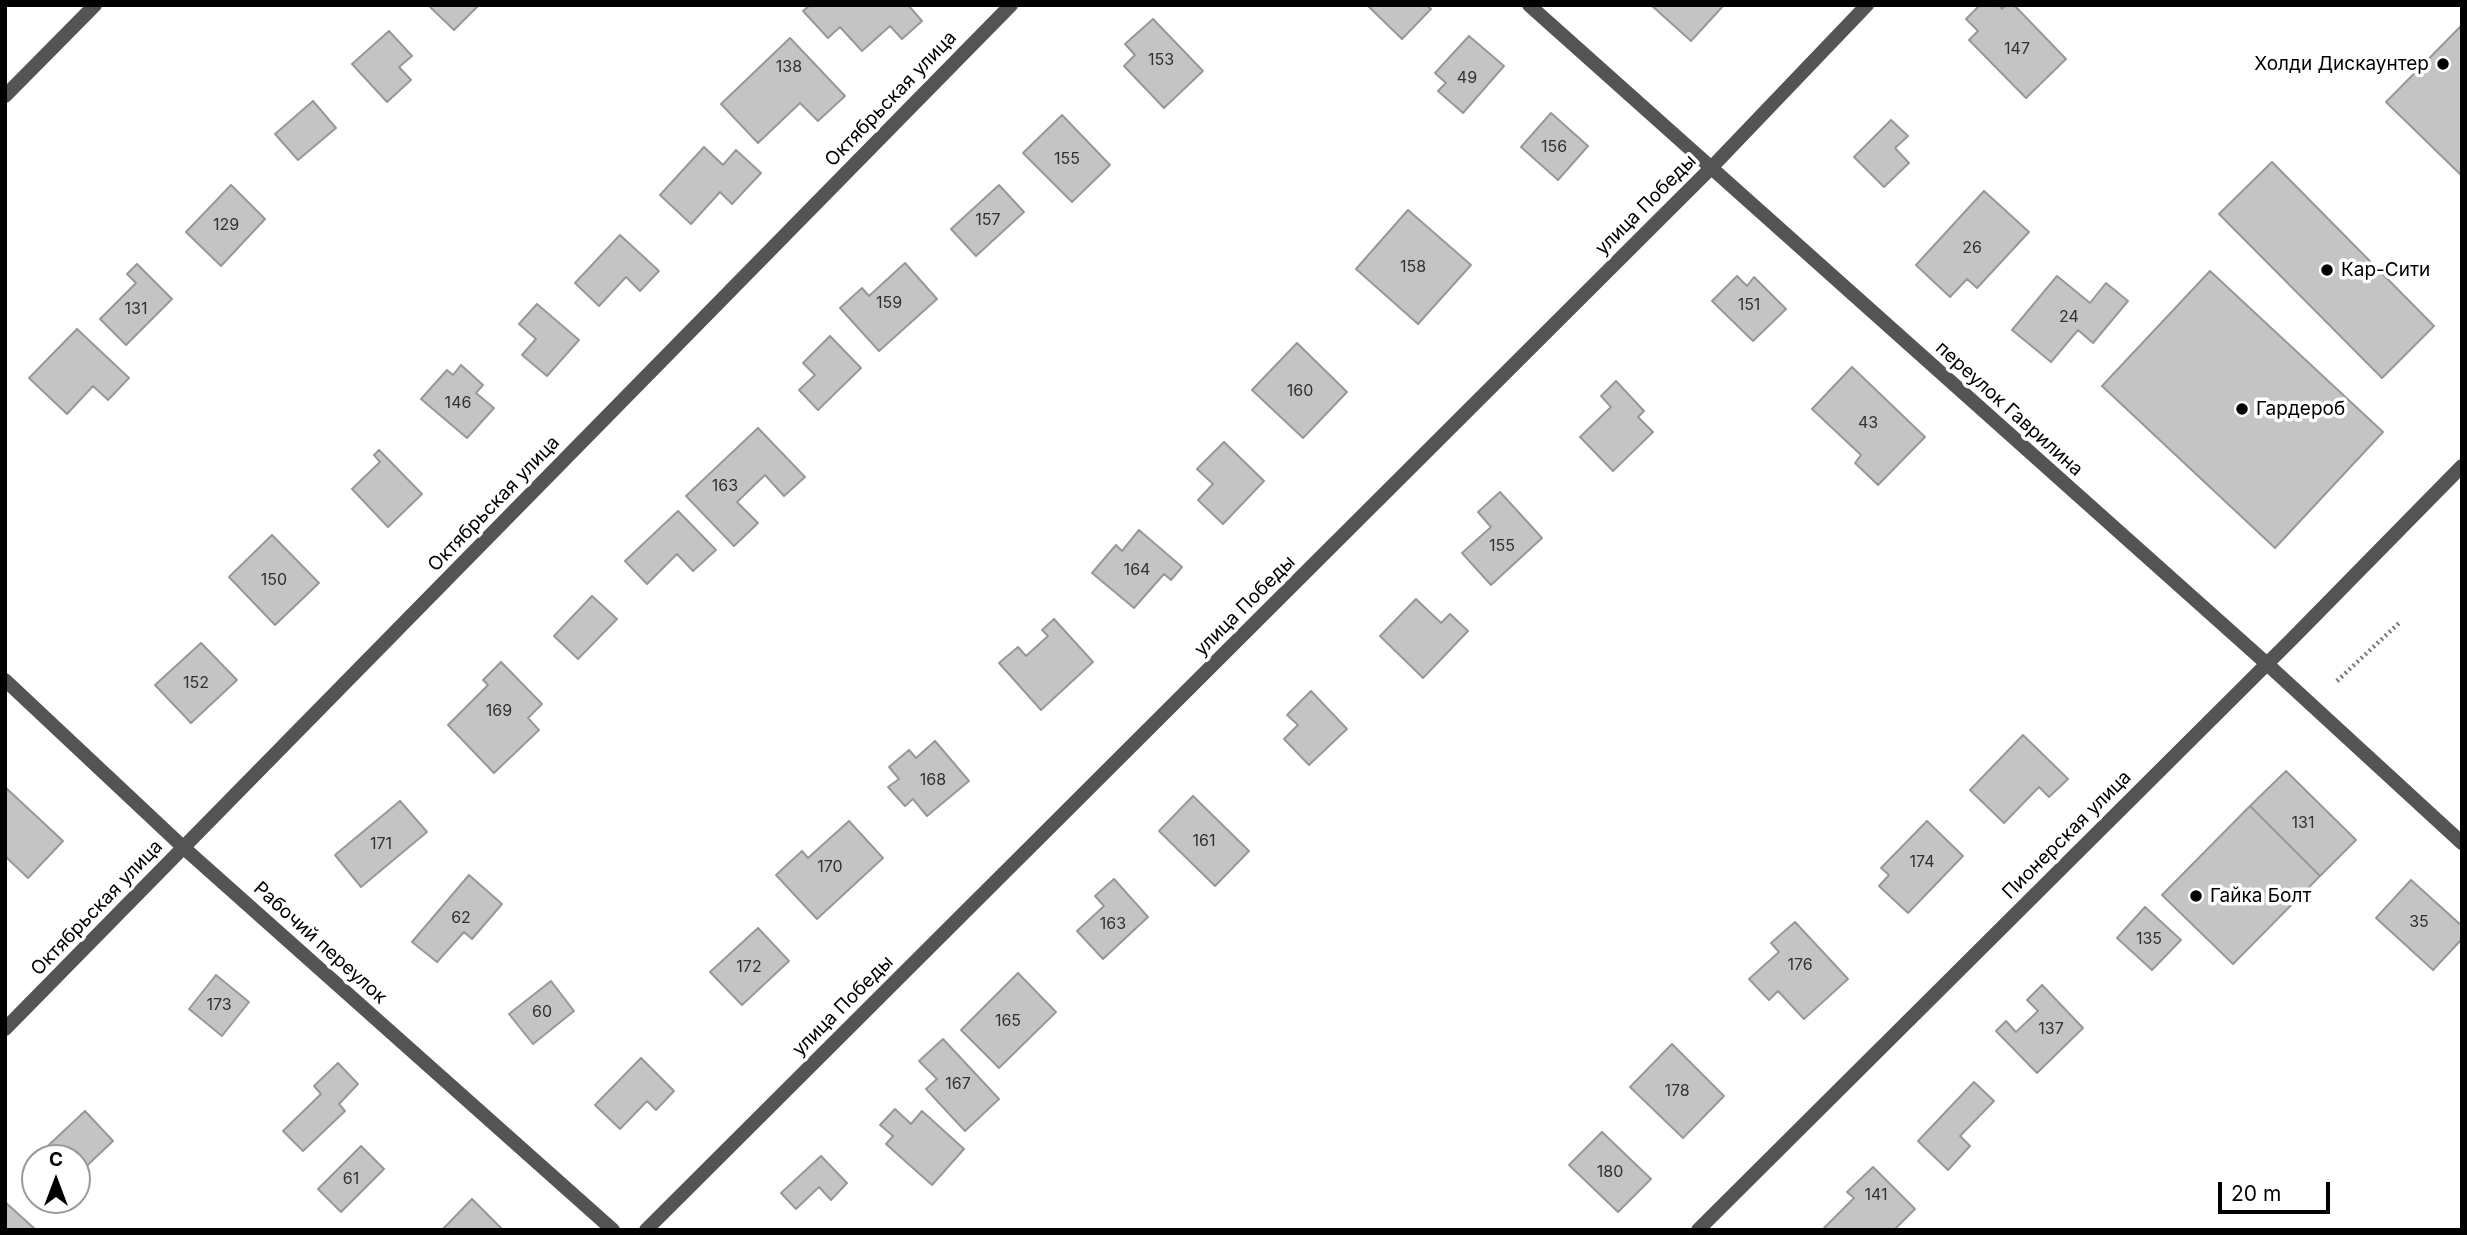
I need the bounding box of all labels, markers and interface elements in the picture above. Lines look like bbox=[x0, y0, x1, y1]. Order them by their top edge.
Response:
street label: Октябрьская улица bbox=[820, 27, 962, 171]
house number: 147 bbox=[2004, 39, 2030, 59]
house number: 153 bbox=[1148, 50, 1174, 70]
place label: Холди Дискаунтер bbox=[2254, 53, 2429, 75]
marker: Холди Дискаунтер bbox=[2435, 56, 2451, 72]
house number: 138 bbox=[776, 57, 802, 77]
house number: 49 bbox=[1457, 68, 1477, 88]
house number: 156 bbox=[1541, 137, 1567, 157]
house number: 155 bbox=[1054, 149, 1080, 169]
street label: улица Победы bbox=[1591, 150, 1701, 260]
house number: 157 bbox=[975, 210, 1001, 230]
house number: 129 bbox=[213, 215, 239, 235]
house number: 26 bbox=[1962, 238, 1982, 258]
house number: 158 bbox=[1400, 257, 1426, 277]
place label: Кар-Сити bbox=[2341, 259, 2430, 281]
marker: Кар-Сити bbox=[2319, 262, 2335, 278]
house number: 159 bbox=[876, 293, 902, 313]
house number: 151 bbox=[1738, 295, 1760, 315]
house number: 131 bbox=[125, 299, 147, 319]
house number: 24 bbox=[2059, 307, 2079, 327]
street label: переулок Гаврилина bbox=[1931, 337, 2087, 481]
house number: 160 bbox=[1287, 381, 1313, 401]
house number: 146 bbox=[445, 393, 471, 413]
place label: Гардероб bbox=[2256, 398, 2345, 420]
marker: Гардероб bbox=[2234, 401, 2250, 417]
house number: 43 bbox=[1858, 413, 1878, 433]
street label: Октябрьская улица bbox=[423, 432, 565, 576]
house number: 163 bbox=[712, 476, 738, 496]
house number: 155 bbox=[1489, 536, 1515, 556]
street label: улица Победы bbox=[1190, 551, 1300, 661]
house number: 164 bbox=[1124, 560, 1150, 580]
house number: 150 bbox=[261, 570, 287, 590]
house number: 152 bbox=[183, 673, 209, 693]
house number: 169 bbox=[486, 701, 512, 721]
street label: Пионерская улица bbox=[1998, 766, 2136, 904]
house number: 168 bbox=[920, 770, 946, 790]
house number: 131 bbox=[2292, 813, 2314, 833]
house number: 161 bbox=[1193, 831, 1215, 851]
house number: 171 bbox=[370, 834, 392, 854]
street label: Октябрьская улица bbox=[26, 836, 168, 980]
house number: 174 bbox=[1910, 852, 1934, 872]
house number: 170 bbox=[817, 857, 843, 877]
street label: Рабочий переулок bbox=[249, 877, 391, 1009]
place label: Гайка Болт bbox=[2210, 885, 2311, 907]
marker: Гайка Болт bbox=[2188, 888, 2204, 904]
house number: 62 bbox=[451, 908, 471, 928]
house number: 35 bbox=[2409, 912, 2429, 932]
house number: 163 bbox=[1100, 914, 1126, 934]
house number: 135 bbox=[2136, 929, 2162, 949]
street label: улица Победы bbox=[788, 951, 898, 1061]
house number: 176 bbox=[1787, 955, 1813, 975]
house number: 172 bbox=[736, 957, 762, 977]
house number: 173 bbox=[206, 995, 232, 1015]
house number: 60 bbox=[532, 1002, 552, 1022]
house number: 165 bbox=[995, 1011, 1021, 1031]
house number: 137 bbox=[2038, 1019, 2064, 1039]
house number: 167 bbox=[945, 1074, 971, 1094]
house number: 178 bbox=[1664, 1081, 1690, 1101]
north arrow bbox=[21, 1144, 91, 1214]
text: С bbox=[49, 1148, 63, 1171]
house number: 180 bbox=[1597, 1162, 1623, 1182]
scale bar bbox=[2222, 1168, 2334, 1212]
house number: 61 bbox=[343, 1169, 359, 1189]
text: 20 m bbox=[2231, 1181, 2281, 1206]
house number: 141 bbox=[1864, 1185, 1888, 1205]

